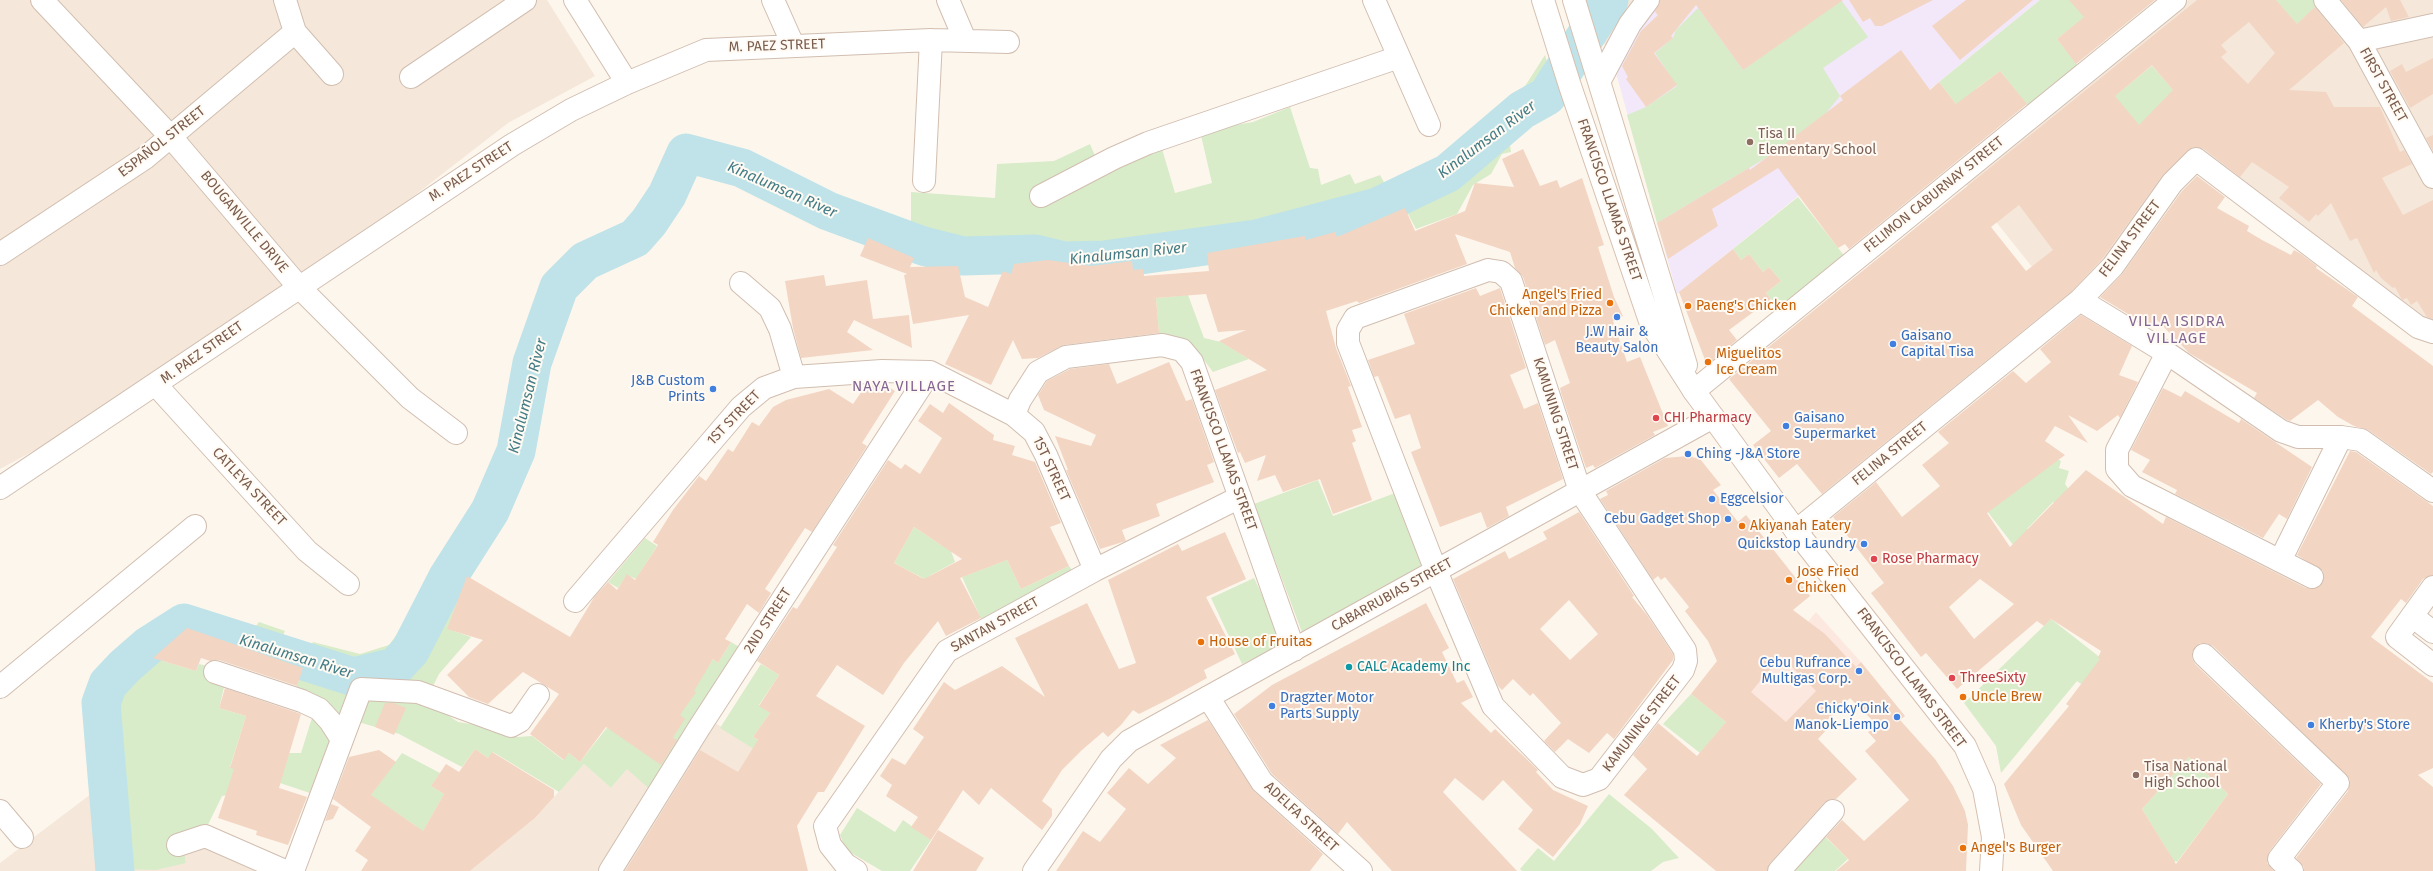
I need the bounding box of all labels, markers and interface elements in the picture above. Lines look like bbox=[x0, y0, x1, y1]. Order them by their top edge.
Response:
street label: M. PAEZ STREET bbox=[728, 36, 826, 56]
street label: FIRST STREET bbox=[2356, 45, 2410, 125]
water label: Kinalumsan River bbox=[1435, 97, 1539, 183]
street label: ESPAÑOL STREET bbox=[115, 103, 209, 181]
street label: FRANCISCO LLAMAS STREET bbox=[1573, 116, 1645, 284]
place label: Tisa II Elementary School bbox=[1758, 126, 1876, 158]
street label: FELIMON CABURNAY STREET bbox=[1861, 133, 2007, 257]
marker: Tisa II Elementary School bbox=[1745, 137, 1755, 147]
street label: M. PAEZ STREET bbox=[426, 139, 516, 205]
water label: Kinalumsan River bbox=[725, 158, 839, 222]
street label: BOUGANVILLE DRIVE bbox=[196, 168, 292, 276]
street label: FELINA STREET bbox=[2096, 197, 2164, 281]
water label: Kinalumsan River bbox=[1069, 239, 1187, 269]
place label: Angel's Fried Chicken and Pizza bbox=[1489, 287, 1602, 320]
marker: Angel's Fried Chicken and Pizza bbox=[1605, 298, 1615, 308]
place label: Paeng's Chicken bbox=[1696, 298, 1797, 314]
marker: Paeng's Chicken bbox=[1683, 301, 1693, 311]
marker: J.W Hair & Beauty Salon bbox=[1612, 312, 1622, 322]
district label: VILLA ISIDRA VILLAGE bbox=[2129, 313, 2225, 348]
street label: M. PAEZ STREET bbox=[157, 318, 247, 388]
place label: J.W Hair & Beauty Salon bbox=[1576, 324, 1658, 356]
place label: Gaisano Capital Tisa bbox=[1901, 328, 1974, 360]
water label: Kinalumsan River bbox=[505, 337, 551, 455]
marker: Gaisano Capital Tisa bbox=[1888, 339, 1898, 349]
place label: Miguelitos Ice Cream bbox=[1716, 346, 1781, 378]
street label: KAMUNING STREET bbox=[1529, 356, 1581, 472]
marker: Miguelitos Ice Cream bbox=[1703, 357, 1713, 367]
street label: FRANCISCO LLAMAS STREET bbox=[1186, 367, 1260, 533]
place label: J&B Custom Prints bbox=[631, 373, 705, 406]
district label: NAYA VILLAGE bbox=[852, 378, 956, 396]
marker: J&B Custom Prints bbox=[708, 384, 718, 394]
street label: 1ST STREET bbox=[704, 387, 764, 449]
place label: CHI Pharmacy bbox=[1664, 410, 1751, 426]
place label: Gaisano Supermarket bbox=[1794, 410, 1876, 442]
marker: CHI Pharmacy bbox=[1651, 413, 1661, 423]
street label: FELINA STREET bbox=[1849, 419, 1931, 489]
marker: Gaisano Supermarket bbox=[1781, 421, 1791, 431]
street label: 1ST STREET bbox=[1029, 434, 1073, 504]
street label: CATLEYA STREET bbox=[208, 444, 290, 530]
place label: Ching -J&A Store bbox=[1696, 446, 1800, 462]
marker: Ching -J&A Store bbox=[1683, 449, 1693, 459]
place label: Eggcelsior bbox=[1720, 491, 1784, 507]
marker: Eggcelsior bbox=[1707, 494, 1717, 504]
place label: Cebu Gadget Shop bbox=[1604, 511, 1720, 527]
marker: Cebu Gadget Shop bbox=[1723, 514, 1733, 524]
place label: Akiyanah Eatery bbox=[1750, 518, 1851, 534]
marker: Akiyanah Eatery bbox=[1737, 521, 1747, 531]
place label: Quickstop Laundry bbox=[1737, 536, 1856, 552]
marker: Quickstop Laundry bbox=[1859, 539, 1869, 549]
place label: Rose Pharmacy bbox=[1882, 551, 1979, 567]
marker: Rose Pharmacy bbox=[1869, 554, 1879, 564]
street label: CABARRUBIAS STREET bbox=[1329, 555, 1455, 635]
place label: Jose Fried Chicken bbox=[1797, 564, 1859, 596]
marker: Jose Fried Chicken bbox=[1784, 575, 1794, 585]
street label: 2ND STREET bbox=[741, 585, 795, 657]
street label: SANTAN STREET bbox=[948, 594, 1042, 656]
street label: FRANCISCO LLAMAS STREET bbox=[1853, 605, 1969, 751]
water label: Kinalumsan River bbox=[237, 631, 355, 683]
place label: House of Fruitas bbox=[1209, 634, 1312, 650]
marker: House of Fruitas bbox=[1196, 637, 1206, 647]
place label: Cebu Rufrance Multigas Corp. bbox=[1760, 655, 1851, 688]
place label: CALC Academy Inc bbox=[1357, 659, 1470, 675]
marker: CALC Academy Inc bbox=[1344, 662, 1354, 672]
marker: Cebu Rufrance Multigas Corp. bbox=[1854, 666, 1864, 676]
place label: ThreeSixty bbox=[1960, 670, 2026, 686]
street label: KAMUNING STREET bbox=[1599, 673, 1685, 775]
marker: ThreeSixty bbox=[1947, 673, 1957, 683]
place label: Uncle Brew bbox=[1971, 689, 2042, 705]
place label: Dragzter Motor Parts Supply bbox=[1280, 690, 1374, 722]
marker: Uncle Brew bbox=[1958, 692, 1968, 702]
marker: Dragzter Motor Parts Supply bbox=[1267, 701, 1277, 711]
place label: Chicky'Oink Manok-Liempo bbox=[1795, 701, 1889, 734]
marker: Chicky'Oink Manok-Liempo bbox=[1892, 712, 1902, 722]
place label: Kherby's Store bbox=[2319, 717, 2410, 733]
marker: Kherby's Store bbox=[2306, 720, 2316, 730]
place label: Tisa National High School bbox=[2144, 759, 2227, 792]
marker: Tisa National High School bbox=[2131, 770, 2141, 780]
street label: ADELFA STREET bbox=[1261, 779, 1341, 855]
place label: Angel's Burger bbox=[1971, 840, 2061, 856]
marker: Angel's Burger bbox=[1958, 843, 1968, 853]

